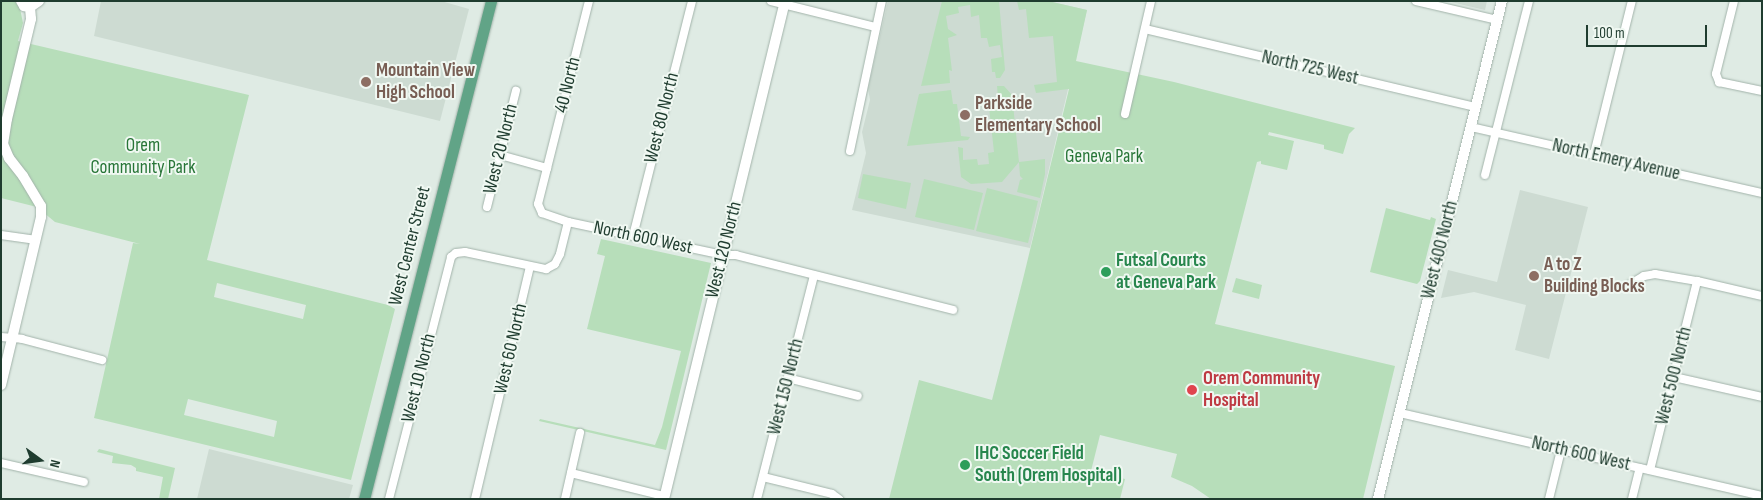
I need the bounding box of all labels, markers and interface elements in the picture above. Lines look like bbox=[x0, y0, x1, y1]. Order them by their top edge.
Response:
scale bar bbox=[1588, 15, 1709, 47]
text: 100 m bbox=[1594, 24, 1625, 43]
street label: North 725 West bbox=[1259, 46, 1361, 90]
street label: 40 North bbox=[550, 55, 586, 115]
place label: Mountain View High School bbox=[376, 60, 475, 104]
street label: West 80 North bbox=[640, 70, 684, 166]
marker: Mountain View High School bbox=[360, 76, 372, 88]
place label: Parkside Elementary School bbox=[975, 93, 1101, 137]
street label: West 20 North bbox=[479, 102, 523, 196]
marker: Parkside Elementary School bbox=[959, 109, 971, 121]
street label: North Emery Avenue bbox=[1550, 134, 1682, 186]
park label: Orem Community Park bbox=[91, 135, 195, 179]
park label: Geneva Park bbox=[1065, 146, 1143, 168]
street label: West Center Street bbox=[384, 184, 436, 308]
street label: West 120 North bbox=[701, 199, 747, 301]
street label: West 400 North bbox=[1417, 199, 1463, 301]
street label: North 600 West bbox=[591, 216, 695, 260]
place label: Futsal Courts at Geneva Park bbox=[1116, 250, 1216, 294]
place label: A to Z Building Blocks bbox=[1544, 254, 1645, 298]
marker: Futsal Courts at Geneva Park bbox=[1100, 266, 1112, 278]
marker: A to Z Building Blocks bbox=[1528, 270, 1540, 282]
street label: West 60 North bbox=[490, 301, 532, 397]
street label: West 500 North bbox=[1651, 325, 1697, 427]
street label: West 10 North bbox=[397, 331, 441, 425]
street label: West 150 North bbox=[763, 337, 809, 437]
place label: Orem Community Hospital bbox=[1203, 368, 1320, 412]
marker: Orem Community Hospital bbox=[1185, 383, 1199, 397]
street label: North 600 West bbox=[1529, 432, 1633, 476]
north arrow bbox=[15, 435, 65, 485]
place label: IHC Soccer Field South (Orem Hospital) bbox=[975, 443, 1122, 487]
text: N bbox=[46, 458, 64, 469]
marker: IHC Soccer Field South (Orem Hospital) bbox=[959, 459, 971, 471]

